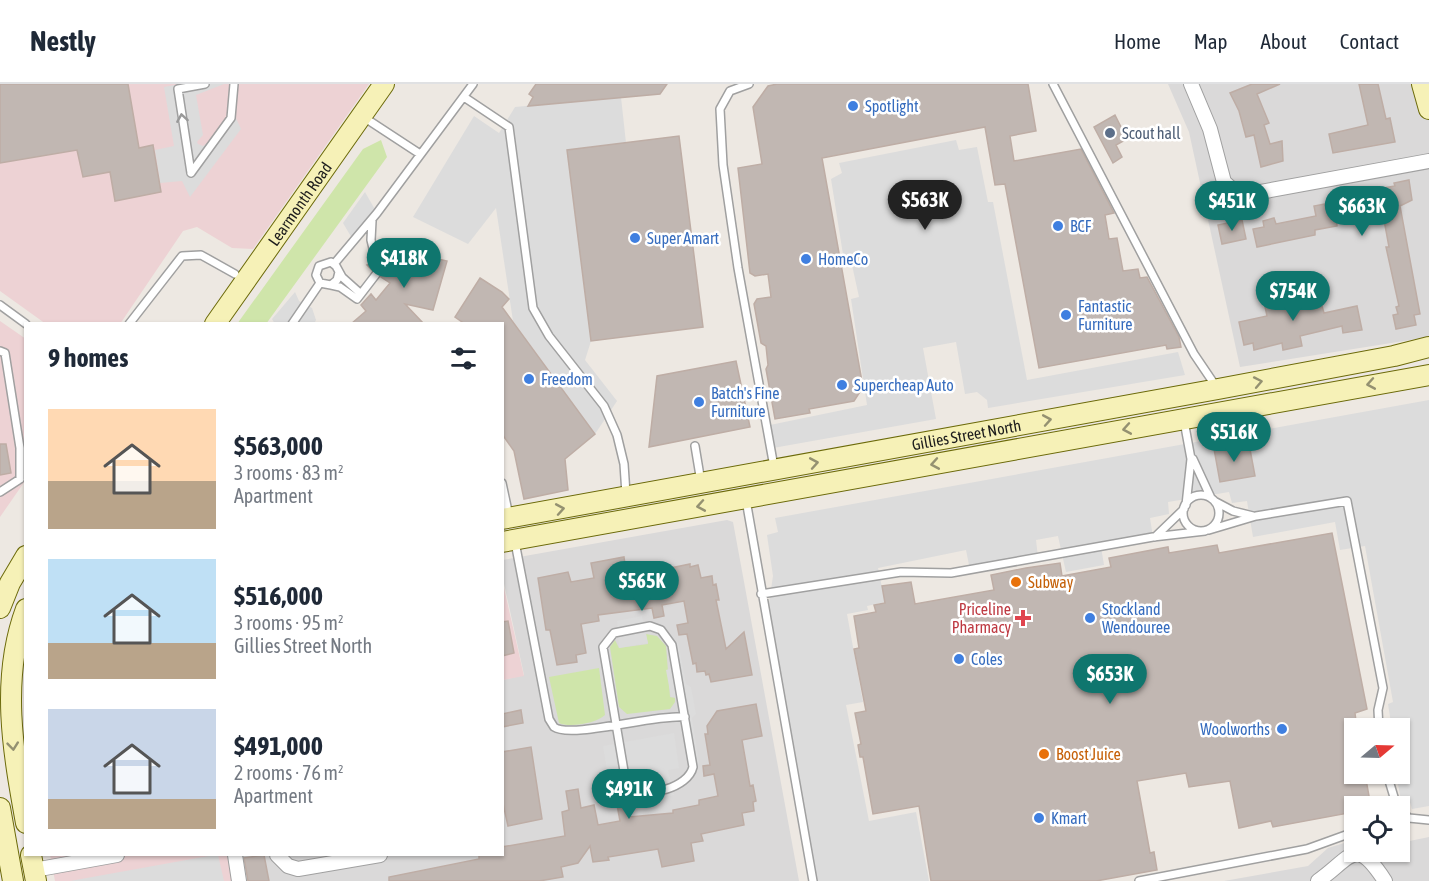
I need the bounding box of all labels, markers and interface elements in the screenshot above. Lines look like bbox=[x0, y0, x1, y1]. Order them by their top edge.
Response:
text: Nestly bbox=[30, 25, 96, 57]
text: Home bbox=[1114, 29, 1161, 53]
text: Map bbox=[1194, 29, 1228, 53]
text: About bbox=[1261, 29, 1307, 53]
text: Contact bbox=[1340, 29, 1399, 53]
place label: Spotlight bbox=[865, 97, 919, 116]
marker: Spotlight bbox=[846, 99, 860, 113]
one-way arrow bbox=[177, 113, 189, 122]
place label: Scout hall bbox=[1122, 124, 1181, 142]
marker: Scout hall bbox=[1103, 126, 1117, 140]
street label: Learmonth Road bbox=[264, 159, 335, 249]
pin: $563K bbox=[883, 180, 967, 231]
pin: $451K bbox=[1190, 181, 1274, 232]
pin: $663K bbox=[1320, 186, 1404, 237]
text: $563K bbox=[902, 188, 948, 211]
text: $451K bbox=[1209, 189, 1255, 212]
text: $663K bbox=[1339, 194, 1385, 217]
place label: BCF bbox=[1070, 217, 1092, 235]
marker: BCF bbox=[1051, 219, 1065, 233]
place label: Super Amart bbox=[647, 229, 720, 248]
marker: Super Amart bbox=[628, 231, 642, 245]
pin: $418K bbox=[362, 238, 446, 289]
text: $418K bbox=[381, 246, 427, 269]
place label: HomeCo bbox=[818, 250, 868, 268]
marker: HomeCo bbox=[799, 252, 813, 266]
pin: $754K bbox=[1251, 271, 1335, 322]
text: $754K bbox=[1270, 279, 1316, 302]
place label: Fantastic Furniture bbox=[1078, 297, 1133, 333]
marker: Fantastic Furniture bbox=[1059, 308, 1073, 322]
icon: filters bbox=[447, 342, 480, 375]
text: 9 homes bbox=[48, 343, 128, 373]
place label: Freedom bbox=[541, 370, 593, 388]
marker: Freedom bbox=[522, 372, 536, 386]
place label: Supercheap Auto bbox=[854, 376, 954, 395]
one-way arrow bbox=[1254, 376, 1263, 388]
marker: Supercheap Auto bbox=[835, 378, 849, 392]
one-way arrow bbox=[1367, 378, 1376, 390]
place label: Batch's Fine Furniture bbox=[711, 384, 779, 420]
marker: Batch's Fine Furniture bbox=[692, 395, 706, 409]
pin: $516K bbox=[1192, 412, 1276, 463]
one-way arrow bbox=[1042, 414, 1052, 427]
street label: Gillies Street North bbox=[910, 416, 1022, 453]
text: $516K bbox=[1211, 420, 1257, 443]
one-way arrow bbox=[1122, 422, 1132, 435]
text: $563,000 bbox=[234, 431, 323, 461]
icon: home bbox=[96, 433, 168, 505]
one-way arrow bbox=[809, 457, 819, 470]
one-way arrow bbox=[930, 457, 940, 470]
text: 3 rooms · 83 m² bbox=[234, 461, 344, 484]
text: Apartment bbox=[234, 484, 313, 507]
one-way arrow bbox=[697, 499, 707, 512]
one-way arrow bbox=[555, 503, 565, 515]
pin: $565K bbox=[600, 561, 684, 612]
text: $565K bbox=[619, 569, 665, 592]
place label: Subway bbox=[1028, 573, 1074, 592]
marker: Subway bbox=[1009, 575, 1023, 589]
text: $516,000 bbox=[234, 581, 323, 611]
icon: home bbox=[96, 583, 168, 655]
place label: Priceline Pharmacy bbox=[952, 600, 1011, 637]
place label: Stockland Wendouree bbox=[1102, 600, 1170, 636]
text: 3 rooms · 95 m² bbox=[234, 611, 344, 634]
marker: Priceline Pharmacy bbox=[1016, 611, 1030, 625]
marker: Stockland Wendouree bbox=[1083, 611, 1097, 625]
text: Gillies Street North bbox=[234, 634, 372, 657]
place label: Coles bbox=[971, 650, 1003, 668]
marker: Coles bbox=[952, 652, 966, 666]
pin: $653K bbox=[1068, 654, 1152, 705]
text: $653K bbox=[1087, 662, 1133, 685]
north arrow bbox=[1344, 718, 1410, 784]
map controls bbox=[1344, 718, 1410, 862]
place label: Woolworths bbox=[1200, 720, 1270, 738]
marker: Woolworths bbox=[1275, 722, 1289, 736]
text: $491,000 bbox=[234, 731, 323, 761]
icon: home bbox=[96, 733, 168, 805]
one-way arrow bbox=[6, 741, 19, 750]
place label: Boost Juice bbox=[1056, 745, 1121, 763]
marker: Boost Juice bbox=[1037, 747, 1051, 761]
text: 2 rooms · 76 m² bbox=[234, 761, 344, 784]
pin: $491K bbox=[587, 769, 671, 820]
text: $491K bbox=[606, 777, 652, 800]
text: Apartment bbox=[234, 784, 313, 807]
button: locate bbox=[1344, 796, 1410, 862]
place label: Kmart bbox=[1051, 809, 1087, 827]
marker: Kmart bbox=[1032, 811, 1046, 825]

